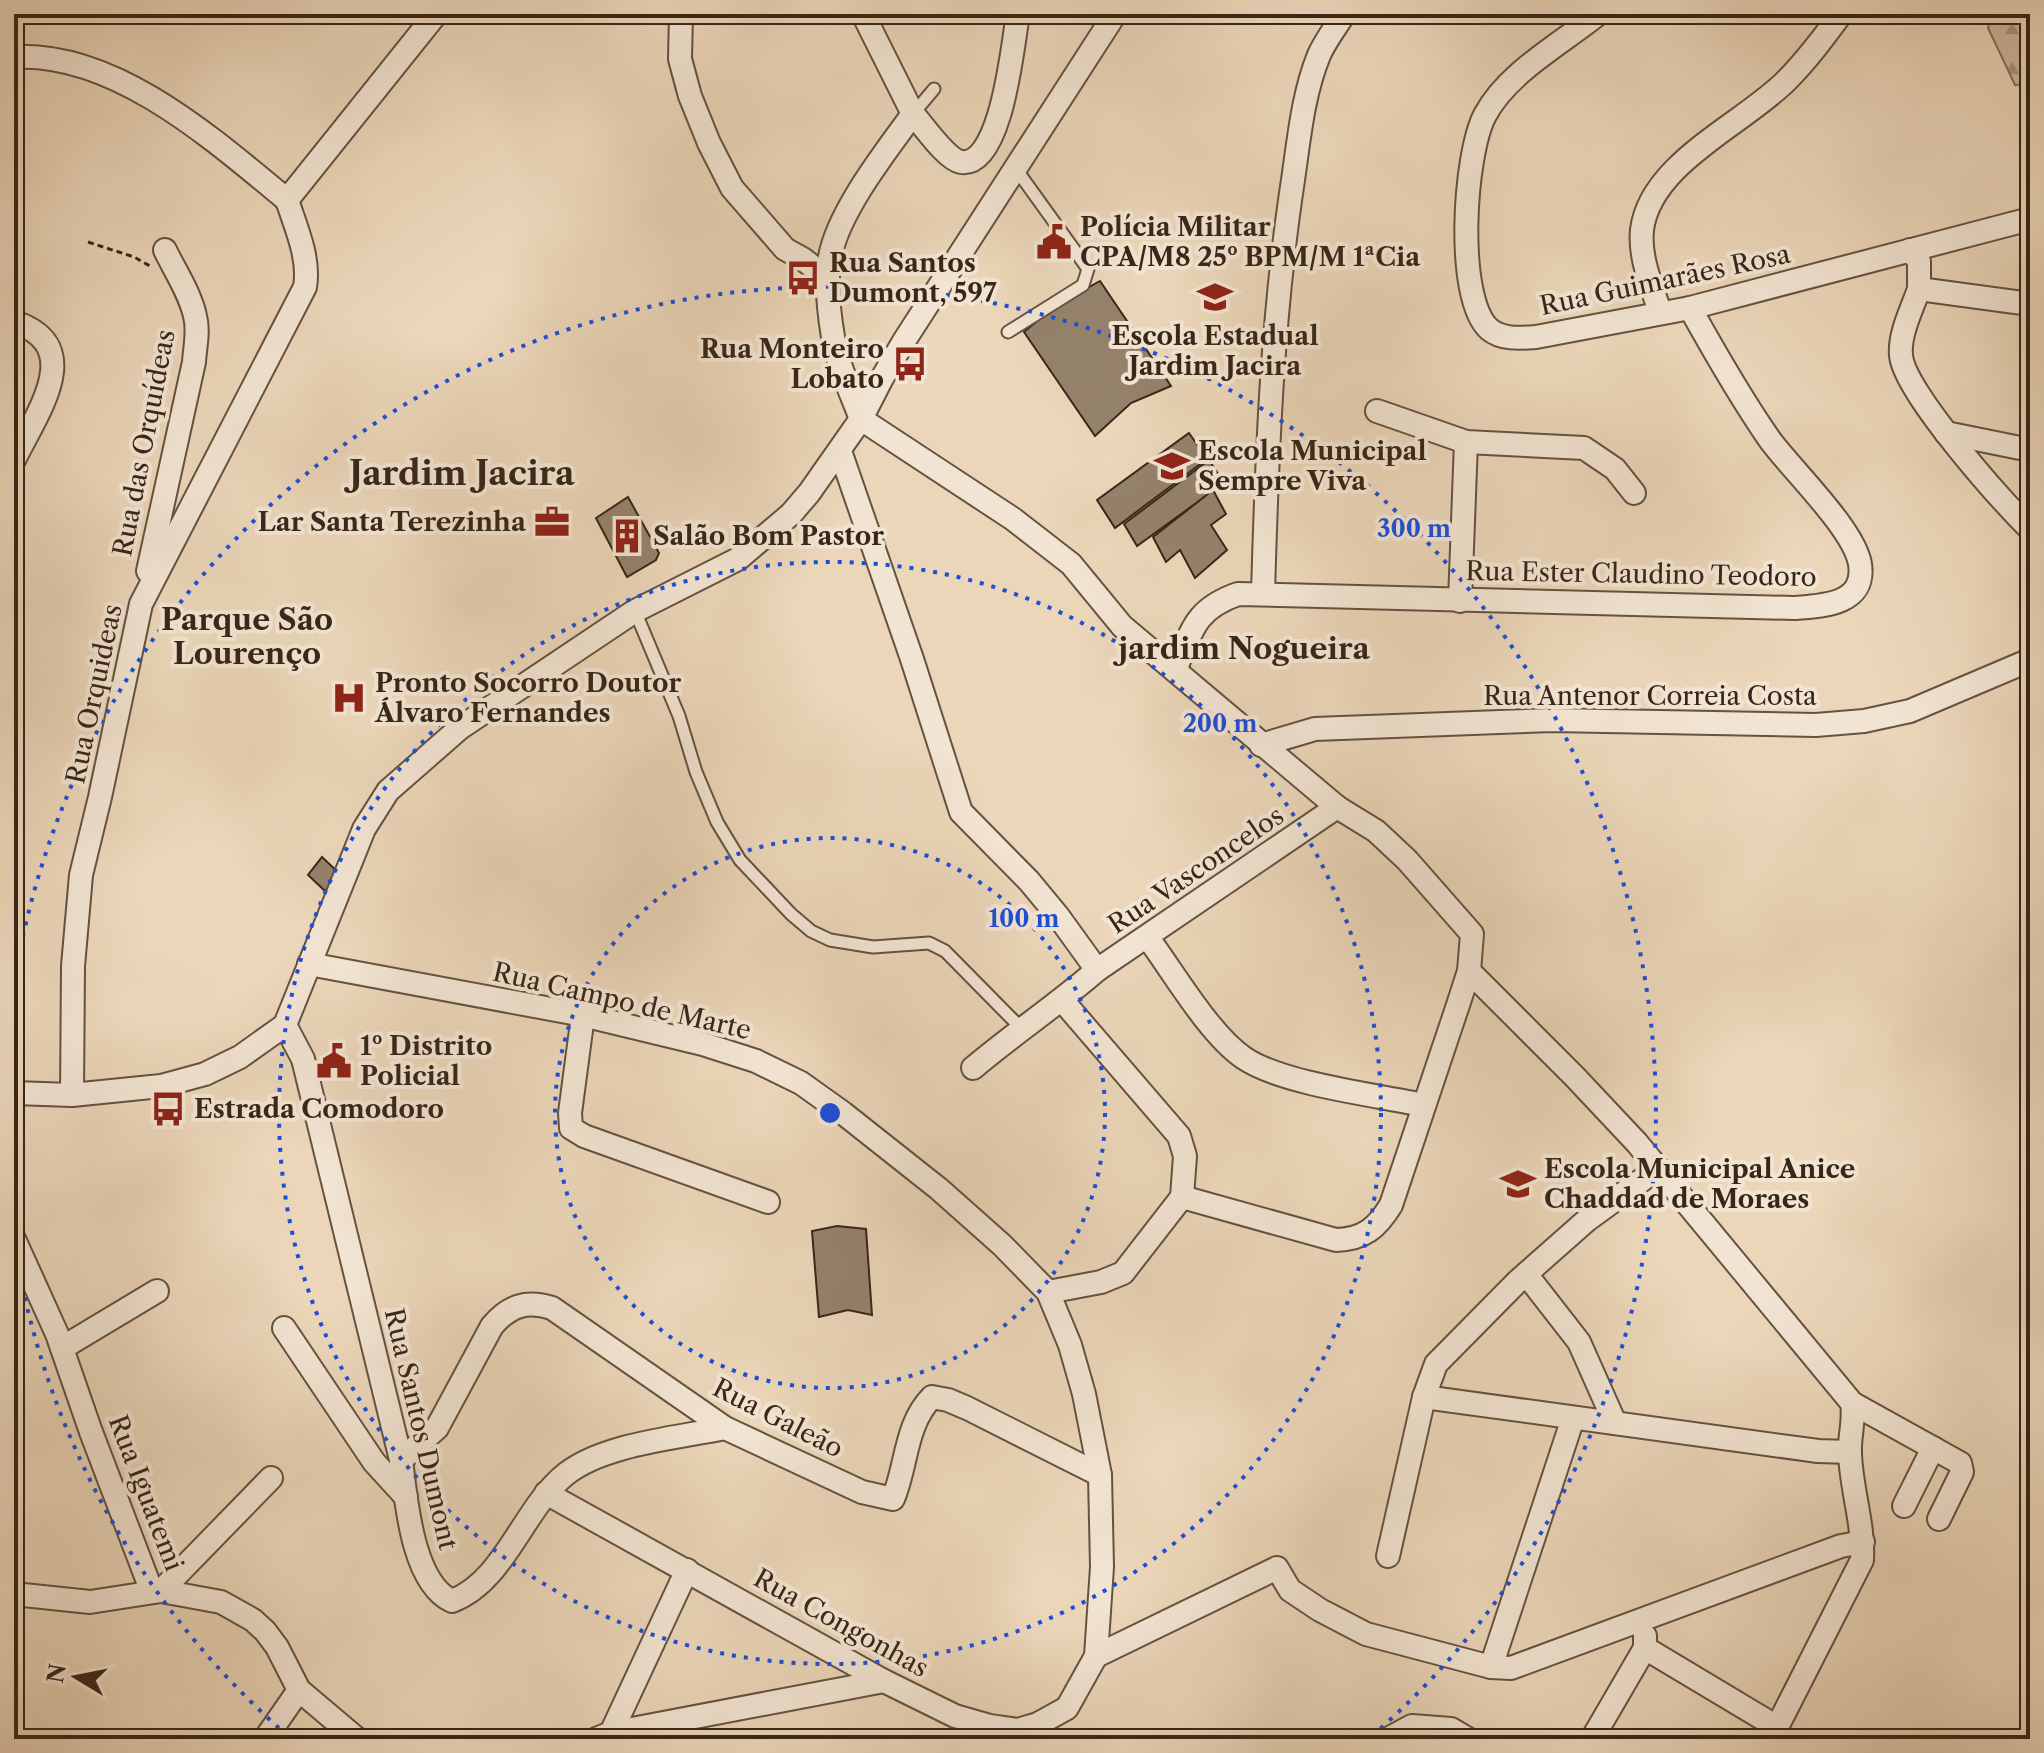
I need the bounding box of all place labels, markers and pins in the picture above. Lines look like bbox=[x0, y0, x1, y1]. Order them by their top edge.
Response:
place label: Polícia Militar CPA/M8 25º BPM/M 1ªCia bbox=[1080, 211, 1421, 273]
public building icon: Polícia Militar CPA/M8 25º BPM/M 1ªCia bbox=[1035, 223, 1073, 261]
place label: Rua Santos Dumont, 597 bbox=[829, 247, 997, 309]
bus stop icon: Rua Santos Dumont, 597 bbox=[784, 259, 822, 297]
school or university icon: Escola Estadual Jardim Jacira bbox=[1196, 278, 1234, 316]
place label: Escola Estadual Jardim Jacira bbox=[1111, 320, 1319, 382]
place label: Rua Monteiro Lobato bbox=[700, 333, 884, 395]
bus stop icon: Rua Monteiro Lobato bbox=[891, 345, 929, 383]
place label: Escola Municipal Sempre Viva bbox=[1198, 435, 1427, 497]
school or university icon: Escola Municipal Sempre Viva bbox=[1153, 447, 1191, 485]
office icon: Lar Santa Terezinha bbox=[533, 503, 571, 541]
place label: Lar Santa Terezinha bbox=[258, 506, 527, 538]
building icon: Salão Bom Pastor bbox=[608, 517, 646, 555]
place label: Salão Bom Pastor bbox=[653, 520, 884, 552]
place label: Pronto Socorro Doutor Álvaro Fernandes bbox=[374, 667, 682, 729]
hospital icon: Pronto Socorro Doutor Álvaro Fernandes bbox=[330, 679, 368, 717]
place label: 1º Distrito Policial bbox=[360, 1030, 492, 1092]
public building icon: 1º Distrito Policial bbox=[315, 1042, 353, 1080]
bus stop icon: Estrada Comodoro bbox=[149, 1090, 187, 1128]
place label: Estrada Comodoro bbox=[194, 1093, 444, 1125]
centre of rings bbox=[816, 1099, 844, 1127]
place label: Escola Municipal Anice Chaddad de Moraes bbox=[1544, 1153, 1855, 1215]
school or university icon: Escola Municipal Anice Chaddad de Moraes bbox=[1499, 1165, 1537, 1203]

